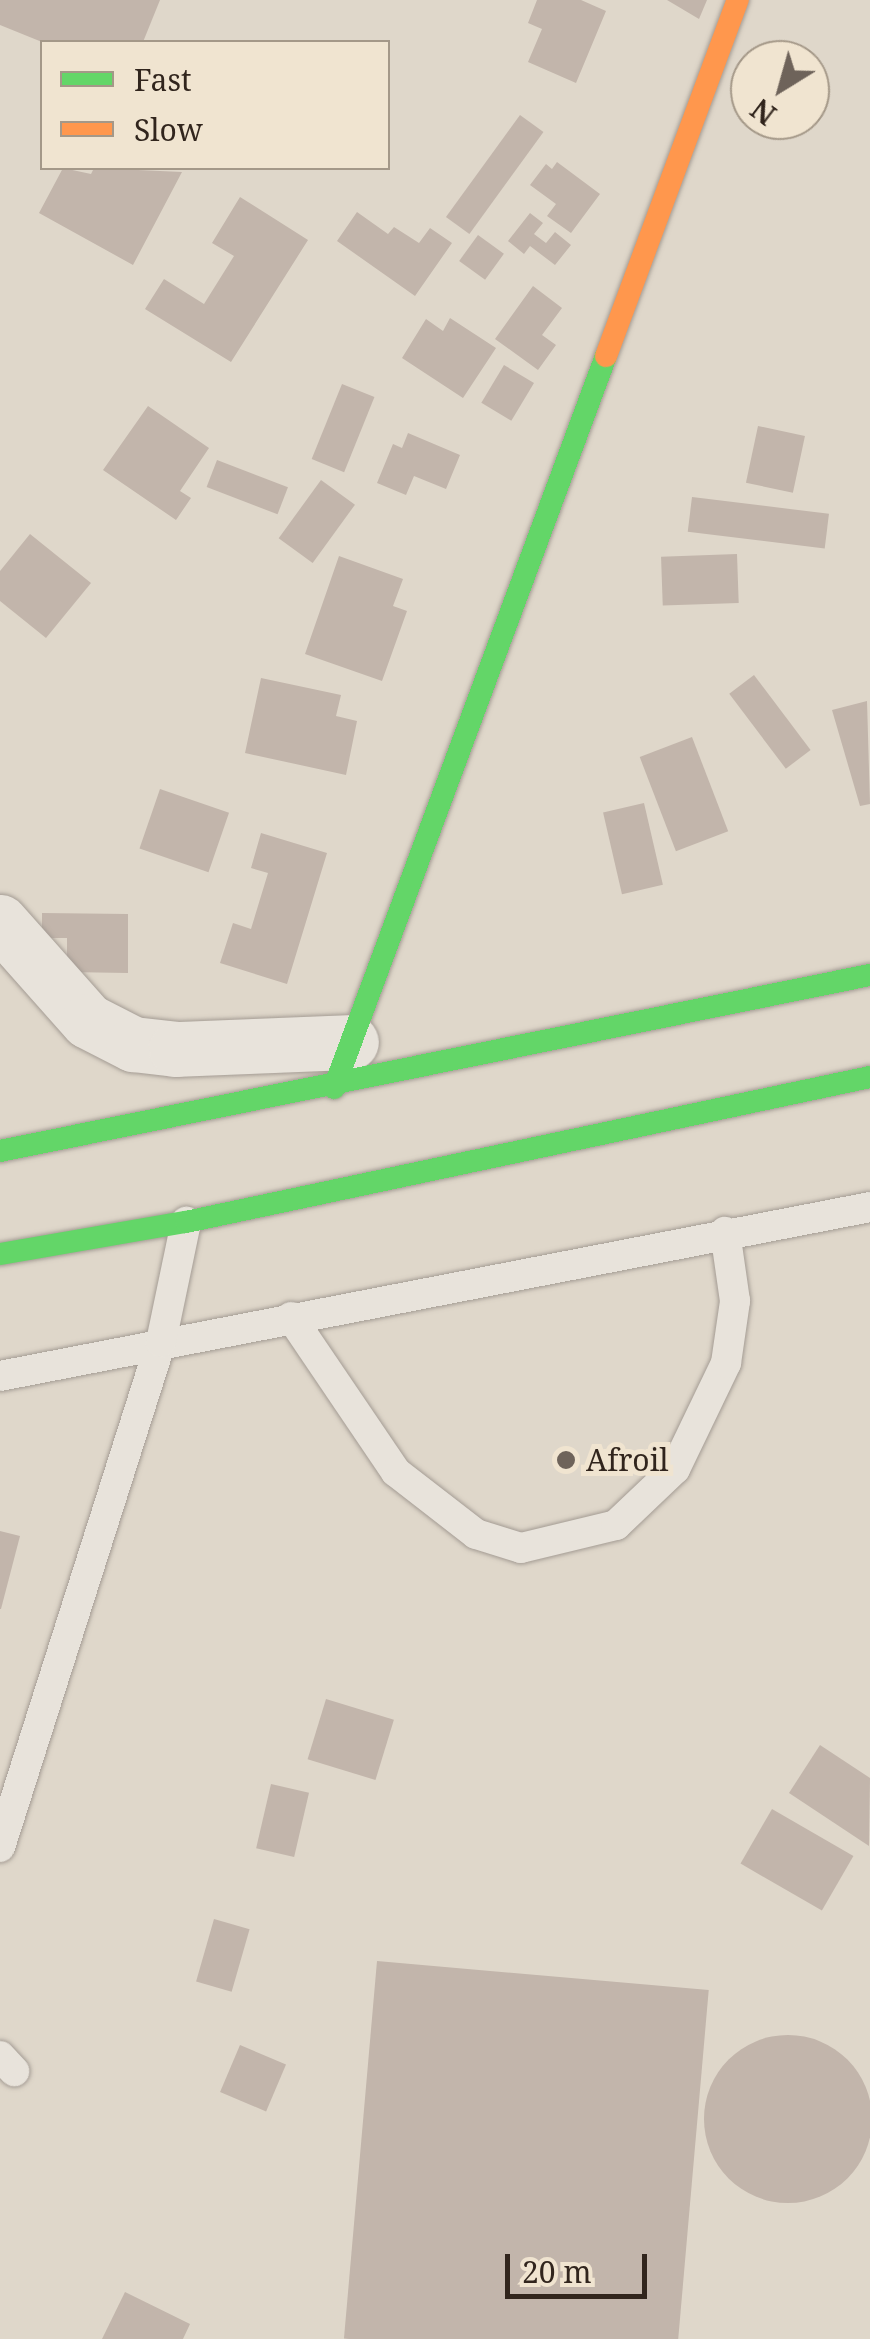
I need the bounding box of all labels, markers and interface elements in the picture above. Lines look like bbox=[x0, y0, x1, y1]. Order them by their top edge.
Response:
legend bbox=[40, 40, 390, 170]
north arrow bbox=[730, 40, 830, 140]
text: Fast bbox=[134, 59, 191, 100]
text: N bbox=[743, 91, 783, 134]
text: Slow bbox=[134, 109, 203, 150]
place label: Afroil bbox=[586, 1442, 669, 1478]
marker: Afroil bbox=[555, 1449, 577, 1471]
scale bar bbox=[510, 2234, 652, 2296]
text: 20 m bbox=[522, 2251, 592, 2292]

